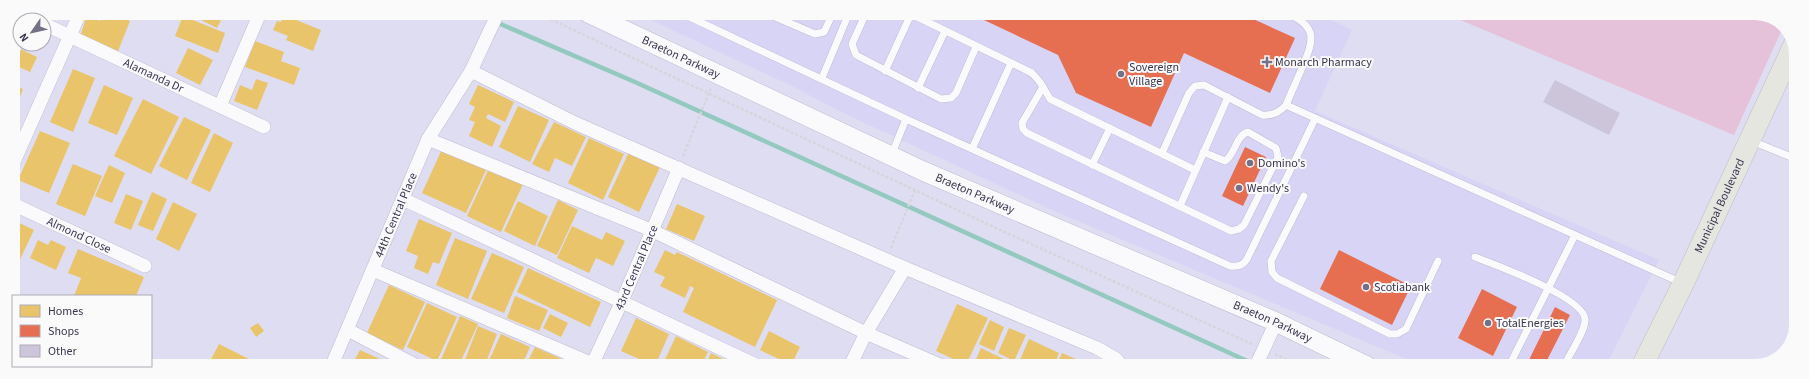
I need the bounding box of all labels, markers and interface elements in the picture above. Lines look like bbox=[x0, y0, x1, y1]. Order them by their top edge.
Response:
north arrow bbox=[12, 12, 52, 52]
text: N bbox=[16, 30, 32, 45]
street label: Braeton Parkway bbox=[639, 32, 723, 83]
street label: Alamanda Dr bbox=[120, 54, 187, 98]
place label: Monarch Pharmacy bbox=[1275, 54, 1372, 71]
marker: Monarch Pharmacy bbox=[1262, 57, 1272, 67]
place label: Sovereign Village bbox=[1129, 59, 1179, 90]
marker: Sovereign Village bbox=[1116, 69, 1126, 79]
place label: Domino's bbox=[1258, 155, 1305, 172]
street label: Municipal Boulevard bbox=[1690, 156, 1749, 256]
marker: Domino's bbox=[1245, 158, 1255, 168]
street label: Braeton Parkway bbox=[932, 169, 1018, 218]
street label: 44th Central Place bbox=[371, 170, 422, 260]
place label: Wendy's bbox=[1247, 180, 1289, 197]
marker: Wendy's bbox=[1234, 183, 1244, 193]
street label: Almond Close bbox=[44, 213, 114, 258]
street label: 43rd Central Place bbox=[611, 223, 663, 313]
place label: Scotiabank bbox=[1374, 279, 1430, 296]
marker: Scotiabank bbox=[1361, 282, 1371, 292]
legend bbox=[12, 295, 152, 367]
street label: Braeton Parkway bbox=[1230, 297, 1315, 347]
text: Homes bbox=[48, 303, 83, 320]
place label: TotalEnergies bbox=[1496, 315, 1564, 332]
marker: TotalEnergies bbox=[1483, 318, 1493, 328]
text: Shops bbox=[48, 323, 79, 340]
text: Other bbox=[48, 343, 78, 360]

